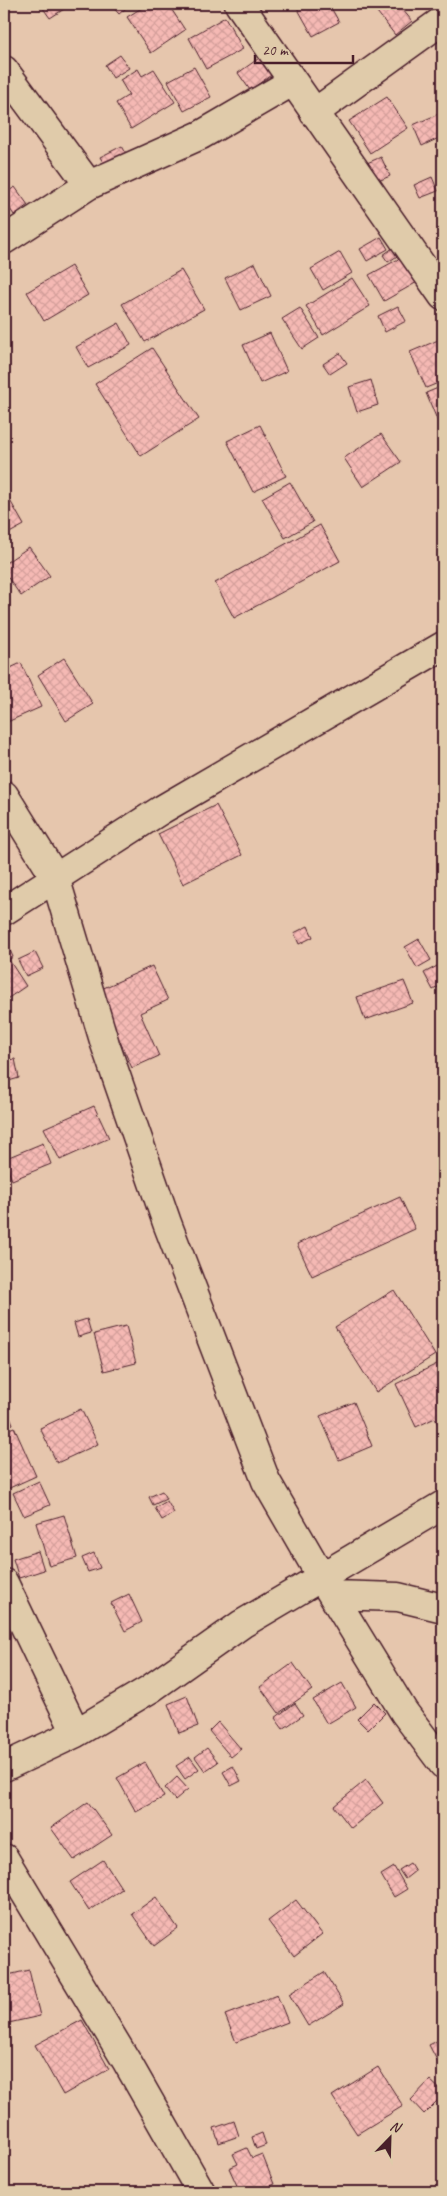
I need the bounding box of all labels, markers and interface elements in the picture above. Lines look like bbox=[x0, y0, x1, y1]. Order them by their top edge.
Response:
scale bar bbox=[255, 32, 352, 64]
text: 20 m bbox=[262, 41, 289, 60]
north arrow bbox=[364, 2114, 414, 2164]
text: N bbox=[388, 2117, 404, 2137]

